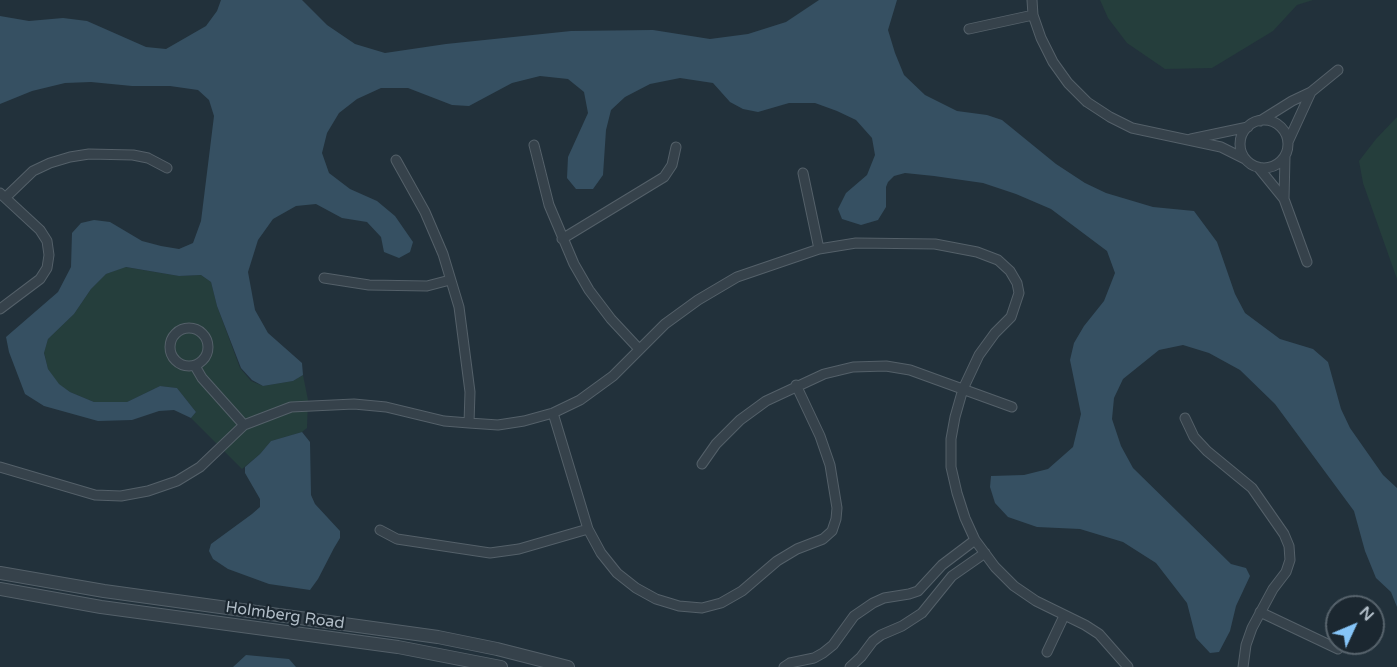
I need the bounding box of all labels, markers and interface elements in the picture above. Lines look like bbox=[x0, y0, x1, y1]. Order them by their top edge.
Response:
north arrow bbox=[1325, 595, 1385, 655]
street label: Holmberg Road bbox=[224, 598, 346, 634]
text: N bbox=[1355, 602, 1378, 625]

